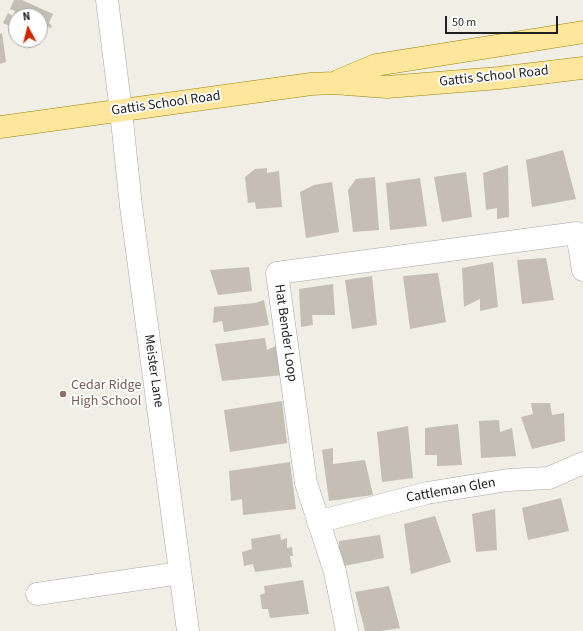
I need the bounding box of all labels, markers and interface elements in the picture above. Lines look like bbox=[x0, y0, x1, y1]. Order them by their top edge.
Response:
north arrow bbox=[8, 8, 48, 48]
scale bar bbox=[447, 8, 560, 34]
text: N bbox=[22, 9, 31, 24]
text: 50 m bbox=[452, 14, 476, 31]
street label: Gattis School Road bbox=[438, 63, 550, 91]
street label: Gattis School Road bbox=[110, 88, 222, 120]
street label: Hat Bender Loop bbox=[270, 283, 300, 383]
street label: Meister Lane bbox=[140, 333, 166, 409]
place label: Cedar Ridge High School bbox=[71, 378, 141, 410]
marker: Cedar Ridge High School bbox=[58, 389, 68, 399]
street label: Cattleman Glen bbox=[405, 475, 497, 507]

